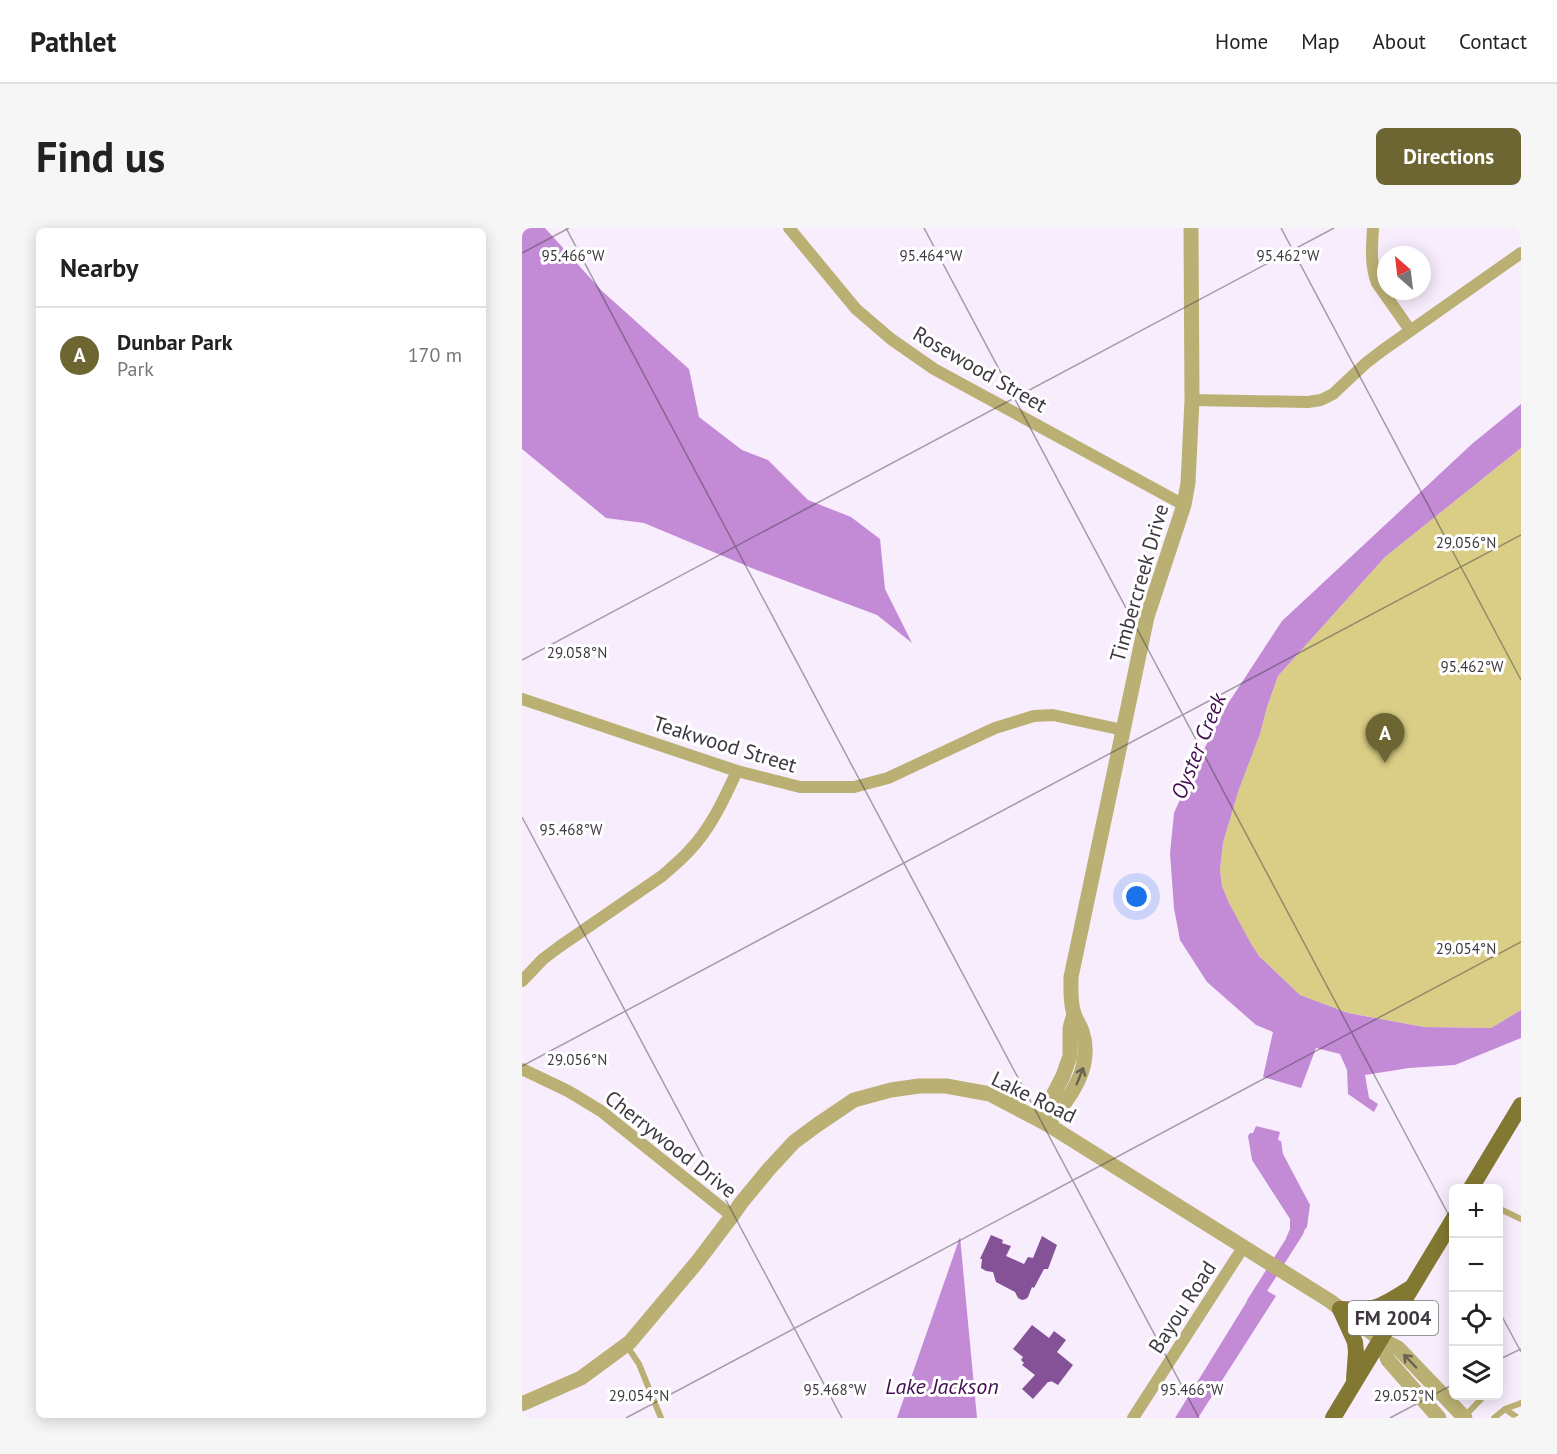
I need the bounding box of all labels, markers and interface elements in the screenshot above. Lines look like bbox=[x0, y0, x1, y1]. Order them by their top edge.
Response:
text: Pathlet bbox=[30, 23, 116, 60]
text: Home bbox=[1215, 28, 1268, 55]
text: Map bbox=[1301, 28, 1340, 55]
text: About bbox=[1373, 28, 1426, 55]
text: Contact bbox=[1459, 28, 1527, 55]
button: Directions bbox=[1376, 128, 1521, 185]
text: Find us bbox=[36, 129, 165, 184]
text: 95.466°W bbox=[542, 246, 605, 265]
text: 95.464°W bbox=[900, 246, 963, 265]
text: 95.462°W bbox=[1257, 246, 1320, 265]
north arrow bbox=[1377, 246, 1431, 300]
text: Nearby bbox=[60, 251, 138, 284]
street label: Rosewood Street bbox=[908, 320, 1052, 418]
text: Dunbar Park bbox=[117, 328, 232, 356]
text: A bbox=[73, 342, 86, 368]
text: 170 m bbox=[408, 342, 462, 368]
text: Park bbox=[117, 356, 154, 382]
street label: Timbercreek Drive bbox=[1104, 501, 1174, 665]
text: 29.056°N bbox=[1436, 533, 1496, 552]
text: 29.058°N bbox=[547, 643, 607, 662]
text: 95.462°W bbox=[1441, 657, 1504, 676]
water label: Oyster Creek bbox=[1164, 688, 1232, 803]
street label: Teakwood Street bbox=[650, 709, 800, 779]
pin: A bbox=[1366, 714, 1404, 763]
text: 95.468°W bbox=[540, 820, 603, 839]
your location bbox=[1122, 882, 1151, 911]
text: 29.054°N bbox=[1436, 939, 1496, 958]
text: 29.056°N bbox=[547, 1050, 607, 1069]
street label: Lake Road bbox=[987, 1065, 1081, 1129]
one-way arrow bbox=[1075, 1067, 1086, 1086]
street label: Cherrywood Drive bbox=[600, 1084, 742, 1204]
map controls bbox=[1449, 1184, 1503, 1400]
button: + bbox=[1449, 1184, 1503, 1238]
button: − bbox=[1449, 1238, 1503, 1292]
street label: Bayou Road bbox=[1142, 1256, 1222, 1358]
button: locate bbox=[1449, 1292, 1503, 1346]
road number: FM 2004 bbox=[1348, 1301, 1438, 1335]
button: layers bbox=[1449, 1346, 1503, 1400]
one-way arrow bbox=[1403, 1353, 1417, 1368]
water label: Lake Jackson bbox=[885, 1372, 999, 1400]
text: 95.468°W bbox=[804, 1380, 867, 1399]
text: 95.466°W bbox=[1161, 1380, 1224, 1399]
text: 29.054°N bbox=[609, 1386, 669, 1405]
text: 29.052°N bbox=[1374, 1386, 1434, 1405]

